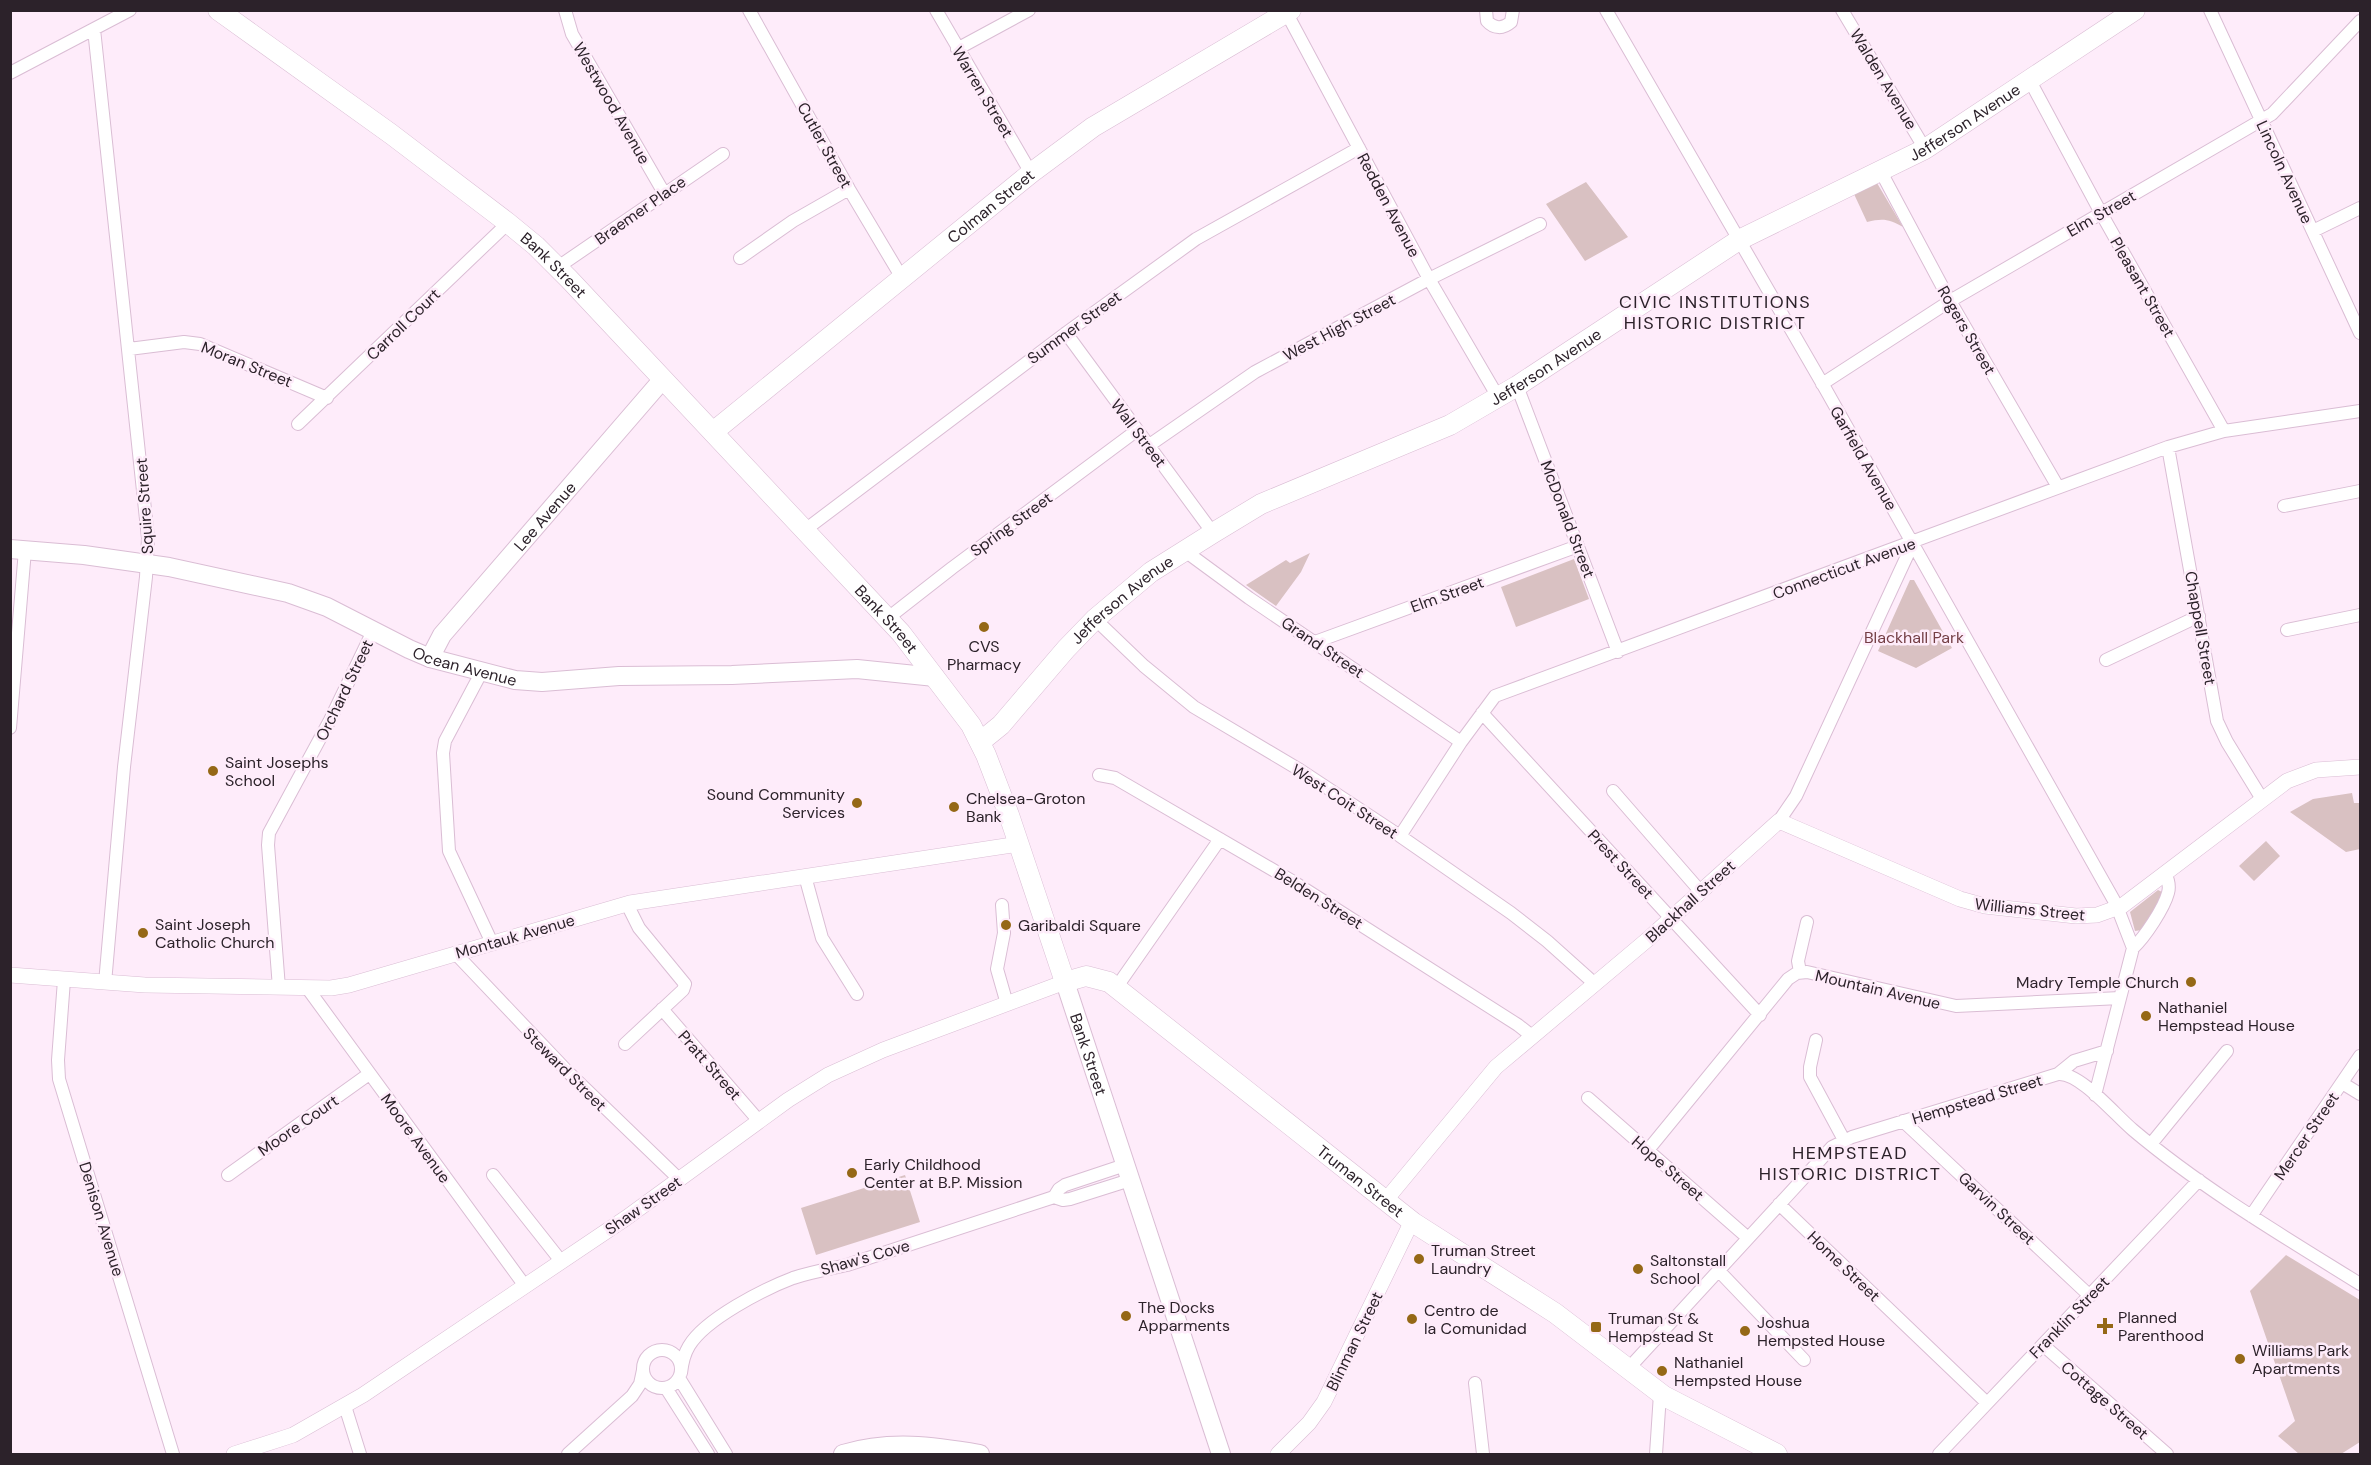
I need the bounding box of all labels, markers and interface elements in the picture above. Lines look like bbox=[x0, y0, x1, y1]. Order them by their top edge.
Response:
street label: Walden Avenue bbox=[1845, 25, 1922, 133]
street label: Westwood Avenue bbox=[568, 39, 655, 168]
street label: Warren Street bbox=[947, 43, 1018, 142]
street label: Jefferson Avenue bbox=[1906, 79, 2024, 166]
street label: Cutler Street bbox=[792, 99, 857, 192]
street label: Lincoln Avenue bbox=[2251, 117, 2318, 227]
street label: Redden Avenue bbox=[1352, 150, 1425, 261]
street label: Colman Street bbox=[943, 165, 1039, 248]
street label: Braemer Place bbox=[591, 171, 690, 250]
street label: Elm Street bbox=[2063, 185, 2140, 242]
street label: Bank Street bbox=[516, 228, 591, 302]
street label: Pleasant Street bbox=[2105, 233, 2180, 341]
street label: Rogers Street bbox=[1933, 282, 2001, 379]
street label: Carroll Court bbox=[362, 284, 445, 365]
street label: Summer Street bbox=[1023, 286, 1126, 369]
street label: West High Street bbox=[1279, 289, 1399, 366]
district label: CIVIC INSTITUTIONS HISTORIC DISTRICT bbox=[1619, 290, 1811, 335]
street label: Jefferson Avenue bbox=[1486, 324, 1605, 410]
street label: Moran Street bbox=[198, 337, 295, 392]
street label: Wall Street bbox=[1106, 395, 1171, 472]
street label: Garfield Avenue bbox=[1825, 402, 1902, 514]
street label: Squire Street bbox=[131, 457, 158, 555]
street label: McDonald Street bbox=[1535, 457, 1600, 581]
street label: Lee Avenue bbox=[509, 477, 581, 555]
street label: Spring Street bbox=[966, 487, 1057, 561]
street label: Connecticut Avenue bbox=[1770, 533, 1919, 604]
street label: Jefferson Avenue bbox=[1066, 551, 1177, 649]
street label: Chappell Street bbox=[2180, 570, 2221, 687]
street label: Elm Street bbox=[1408, 572, 1487, 617]
street label: Bank Street bbox=[850, 580, 923, 658]
street label: Grand Street bbox=[1277, 612, 1368, 683]
marker: CVS Pharmacy bbox=[977, 620, 991, 634]
park label: Blackhall Park bbox=[1864, 627, 1964, 648]
street label: Orchard Street bbox=[311, 636, 378, 744]
place label: CVS Pharmacy bbox=[947, 636, 1021, 675]
street label: Ocean Avenue bbox=[409, 642, 519, 691]
place label: Saint Josephs School bbox=[225, 752, 328, 791]
street label: West Coit Street bbox=[1288, 759, 1402, 844]
marker: Saint Josephs School bbox=[206, 764, 220, 778]
place label: Sound Community Services bbox=[707, 784, 845, 823]
place label: Chelsea-Groton Bank bbox=[966, 788, 1085, 827]
marker: Sound Community Services bbox=[850, 796, 864, 810]
marker: Chelsea-Groton Bank bbox=[947, 800, 961, 814]
street label: Prest Street bbox=[1583, 825, 1658, 904]
street label: Blackhall Street bbox=[1641, 856, 1740, 947]
street label: Belden Street bbox=[1271, 863, 1367, 934]
street label: Williams Street bbox=[1974, 893, 2086, 926]
street label: Montauk Avenue bbox=[453, 909, 577, 964]
place label: Saint Joseph Catholic Church bbox=[155, 914, 275, 953]
place label: Garibaldi Square bbox=[1018, 915, 1141, 936]
marker: Garibaldi Square bbox=[999, 918, 1013, 932]
marker: Saint Joseph Catholic Church bbox=[136, 926, 150, 940]
street label: Mountain Avenue bbox=[1813, 965, 1943, 1014]
place label: Madry Temple Church bbox=[2016, 972, 2179, 993]
marker: Madry Temple Church bbox=[2184, 975, 2198, 989]
place label: Nathaniel Hempstead House bbox=[2158, 997, 2295, 1036]
marker: Nathaniel Hempstead House bbox=[2139, 1009, 2153, 1023]
street label: Bank Street bbox=[1065, 1011, 1112, 1098]
street label: Steward Street bbox=[518, 1023, 611, 1116]
street label: Pratt Street bbox=[674, 1026, 746, 1105]
street label: Hempstead Street bbox=[1909, 1070, 2045, 1129]
street label: Mercer Street bbox=[2269, 1088, 2344, 1184]
street label: Moore Avenue bbox=[376, 1089, 455, 1187]
street label: Moore Court bbox=[254, 1090, 343, 1161]
street label: Hope Street bbox=[1627, 1131, 1708, 1206]
street label: Truman Street bbox=[1313, 1140, 1408, 1222]
district label: HEMPSTEAD HISTORIC DISTRICT bbox=[1759, 1141, 1941, 1186]
place label: Early Childhood Center at B.P. Mission bbox=[864, 1154, 1022, 1193]
street label: Denison Avenue bbox=[74, 1159, 129, 1279]
marker: Early Childhood Center at B.P. Mission bbox=[845, 1166, 859, 1180]
street label: Garvin Street bbox=[1954, 1167, 2040, 1249]
street label: Shaw Street bbox=[601, 1171, 686, 1239]
street label: Home Street bbox=[1803, 1226, 1885, 1306]
street label: Shaw's Cove bbox=[818, 1235, 912, 1280]
place label: Truman Street Laundry bbox=[1431, 1240, 1536, 1279]
place label: Saltonstall School bbox=[1650, 1250, 1726, 1289]
marker: Truman Street Laundry bbox=[1412, 1252, 1426, 1266]
marker: Saltonstall School bbox=[1631, 1262, 1645, 1276]
street label: Franklin Street bbox=[2025, 1272, 2114, 1363]
street label: Blinman Street bbox=[1321, 1288, 1388, 1394]
place label: The Docks Apparments bbox=[1138, 1297, 1230, 1336]
place label: Centro de la Comunidad bbox=[1424, 1300, 1527, 1339]
place label: Planned Parenthood bbox=[2118, 1307, 2204, 1346]
place label: Truman St & Hempstead St bbox=[1608, 1308, 1714, 1347]
marker: The Docks Apparments bbox=[1119, 1309, 1133, 1323]
marker: Centro de la Comunidad bbox=[1405, 1312, 1419, 1326]
place label: Joshua Hempsted House bbox=[1757, 1312, 1885, 1351]
marker: Planned Parenthood bbox=[2096, 1317, 2114, 1335]
marker: Truman St & Hempstead St bbox=[1589, 1320, 1603, 1334]
marker: Joshua Hempsted House bbox=[1738, 1324, 1752, 1338]
place label: Williams Park Apartments bbox=[2252, 1340, 2349, 1379]
place label: Nathaniel Hempsted House bbox=[1674, 1352, 1802, 1391]
marker: Williams Park Apartments bbox=[2233, 1352, 2247, 1366]
street label: Cottage Street bbox=[2057, 1357, 2153, 1444]
marker: Nathaniel Hempsted House bbox=[1655, 1364, 1669, 1378]

